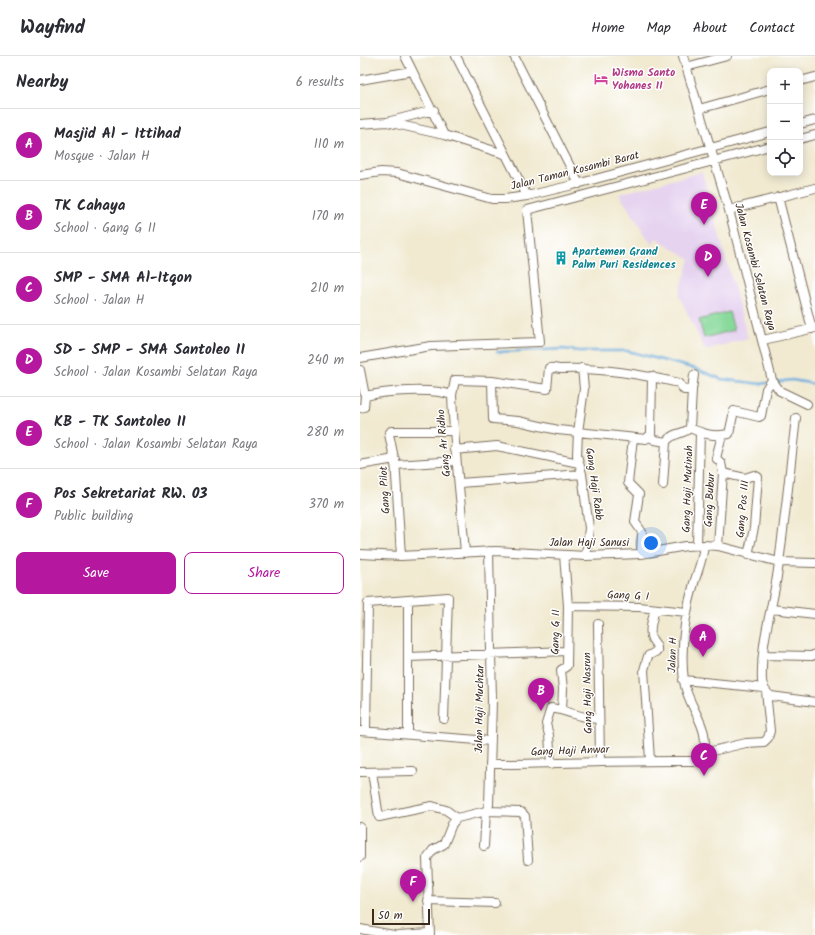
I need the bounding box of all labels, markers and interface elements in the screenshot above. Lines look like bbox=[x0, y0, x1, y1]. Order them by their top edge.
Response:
text: Wayfind bbox=[20, 13, 85, 43]
text: Home bbox=[591, 17, 625, 39]
text: Map bbox=[647, 17, 671, 39]
text: About bbox=[693, 17, 727, 39]
text: Contact bbox=[749, 17, 795, 39]
place label: Wisma Santo Yohanes II bbox=[612, 64, 675, 95]
map controls bbox=[767, 68, 803, 176]
button: + bbox=[767, 68, 803, 104]
text: Nearby bbox=[16, 69, 68, 96]
hotel icon: Wisma Santo Yohanes II bbox=[593, 71, 609, 87]
text: 6 results bbox=[296, 72, 344, 93]
button: − bbox=[767, 104, 803, 140]
text: Masjid Al - Ittihad bbox=[54, 122, 181, 146]
text: A bbox=[25, 134, 33, 155]
text: 110 m bbox=[314, 134, 344, 155]
button: locate bbox=[767, 140, 803, 176]
text: Mosque · Jalan H bbox=[54, 146, 150, 167]
street label: Jalan Taman Kosambi Barat bbox=[509, 146, 642, 196]
pin: E bbox=[691, 192, 717, 225]
text: TK Cahaya bbox=[54, 194, 125, 218]
street label: Jalan Kosambi Selatan Raya bbox=[729, 201, 781, 333]
text: B bbox=[25, 206, 33, 227]
text: 170 m bbox=[312, 206, 344, 227]
text: School · Gang G II bbox=[54, 218, 156, 239]
place label: Apartemen Grand Palm Puri Residences bbox=[572, 243, 676, 274]
pin: D bbox=[695, 244, 721, 277]
building icon: Apartemen Grand Palm Puri Residences bbox=[553, 250, 569, 266]
text: SMP - SMA Al-Itqon bbox=[54, 266, 192, 290]
text: C bbox=[25, 278, 33, 299]
text: 210 m bbox=[310, 278, 344, 299]
text: School · Jalan H bbox=[54, 290, 144, 311]
text: SD - SMP - SMA Santoleo II bbox=[54, 338, 245, 362]
text: D bbox=[25, 350, 33, 371]
text: 240 m bbox=[307, 350, 344, 371]
text: School · Jalan Kosambi Selatan Raya bbox=[54, 362, 258, 383]
street label: Gang Ar Ridho bbox=[432, 409, 456, 477]
text: KB - TK Santoleo II bbox=[54, 410, 186, 434]
text: E bbox=[25, 422, 33, 443]
text: 280 m bbox=[307, 422, 344, 443]
text: School · Jalan Kosambi Selatan Raya bbox=[54, 434, 258, 455]
street label: Gang Haji Mutinah bbox=[677, 445, 699, 533]
street label: Gang Haji Rabb bbox=[580, 447, 608, 522]
street label: Gang Pilot bbox=[375, 465, 395, 514]
street label: Gang Bubur bbox=[700, 471, 720, 528]
street label: Gang Pos III bbox=[732, 479, 754, 539]
text: Pos Sekretariat RW. 03 bbox=[54, 482, 208, 506]
text: F bbox=[25, 494, 33, 515]
text: 370 m bbox=[309, 494, 344, 515]
text: Public building bbox=[54, 506, 133, 527]
your location bbox=[641, 533, 661, 553]
street label: Jalan Haji Sanusi bbox=[549, 534, 630, 552]
button: Save bbox=[16, 552, 176, 594]
button: Share bbox=[184, 552, 344, 594]
street label: Gang G I bbox=[607, 586, 649, 606]
street label: Gang G II bbox=[547, 609, 565, 655]
pin: A bbox=[690, 624, 716, 657]
street label: Jalan H bbox=[663, 637, 683, 673]
street label: Gang Haji Nasrun bbox=[578, 652, 598, 734]
street label: Jalan Haji Muchtar bbox=[470, 663, 490, 753]
pin: B bbox=[528, 678, 554, 711]
street label: Gang Haji Anwar bbox=[530, 741, 611, 761]
pin: C bbox=[691, 743, 717, 776]
pin: F bbox=[400, 869, 426, 902]
scale bar bbox=[372, 907, 430, 926]
text: 50 m bbox=[378, 907, 403, 925]

